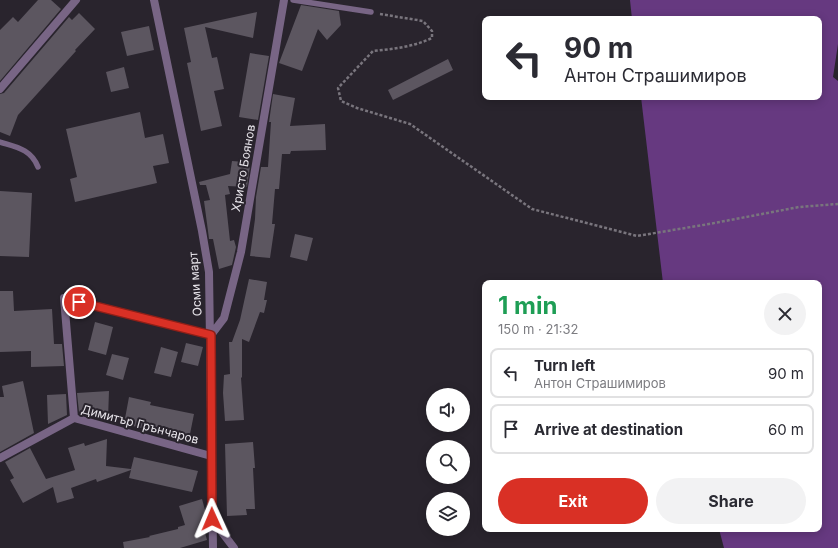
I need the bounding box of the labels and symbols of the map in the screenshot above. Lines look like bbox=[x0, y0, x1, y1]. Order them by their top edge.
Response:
street label: Христо Боянов bbox=[228, 123, 258, 213]
street label: Осми март bbox=[185, 251, 205, 317]
pin bbox=[62, 285, 96, 319]
street label: Димитър Грънчаров bbox=[80, 401, 201, 447]
position arrow bbox=[191, 498, 233, 540]

